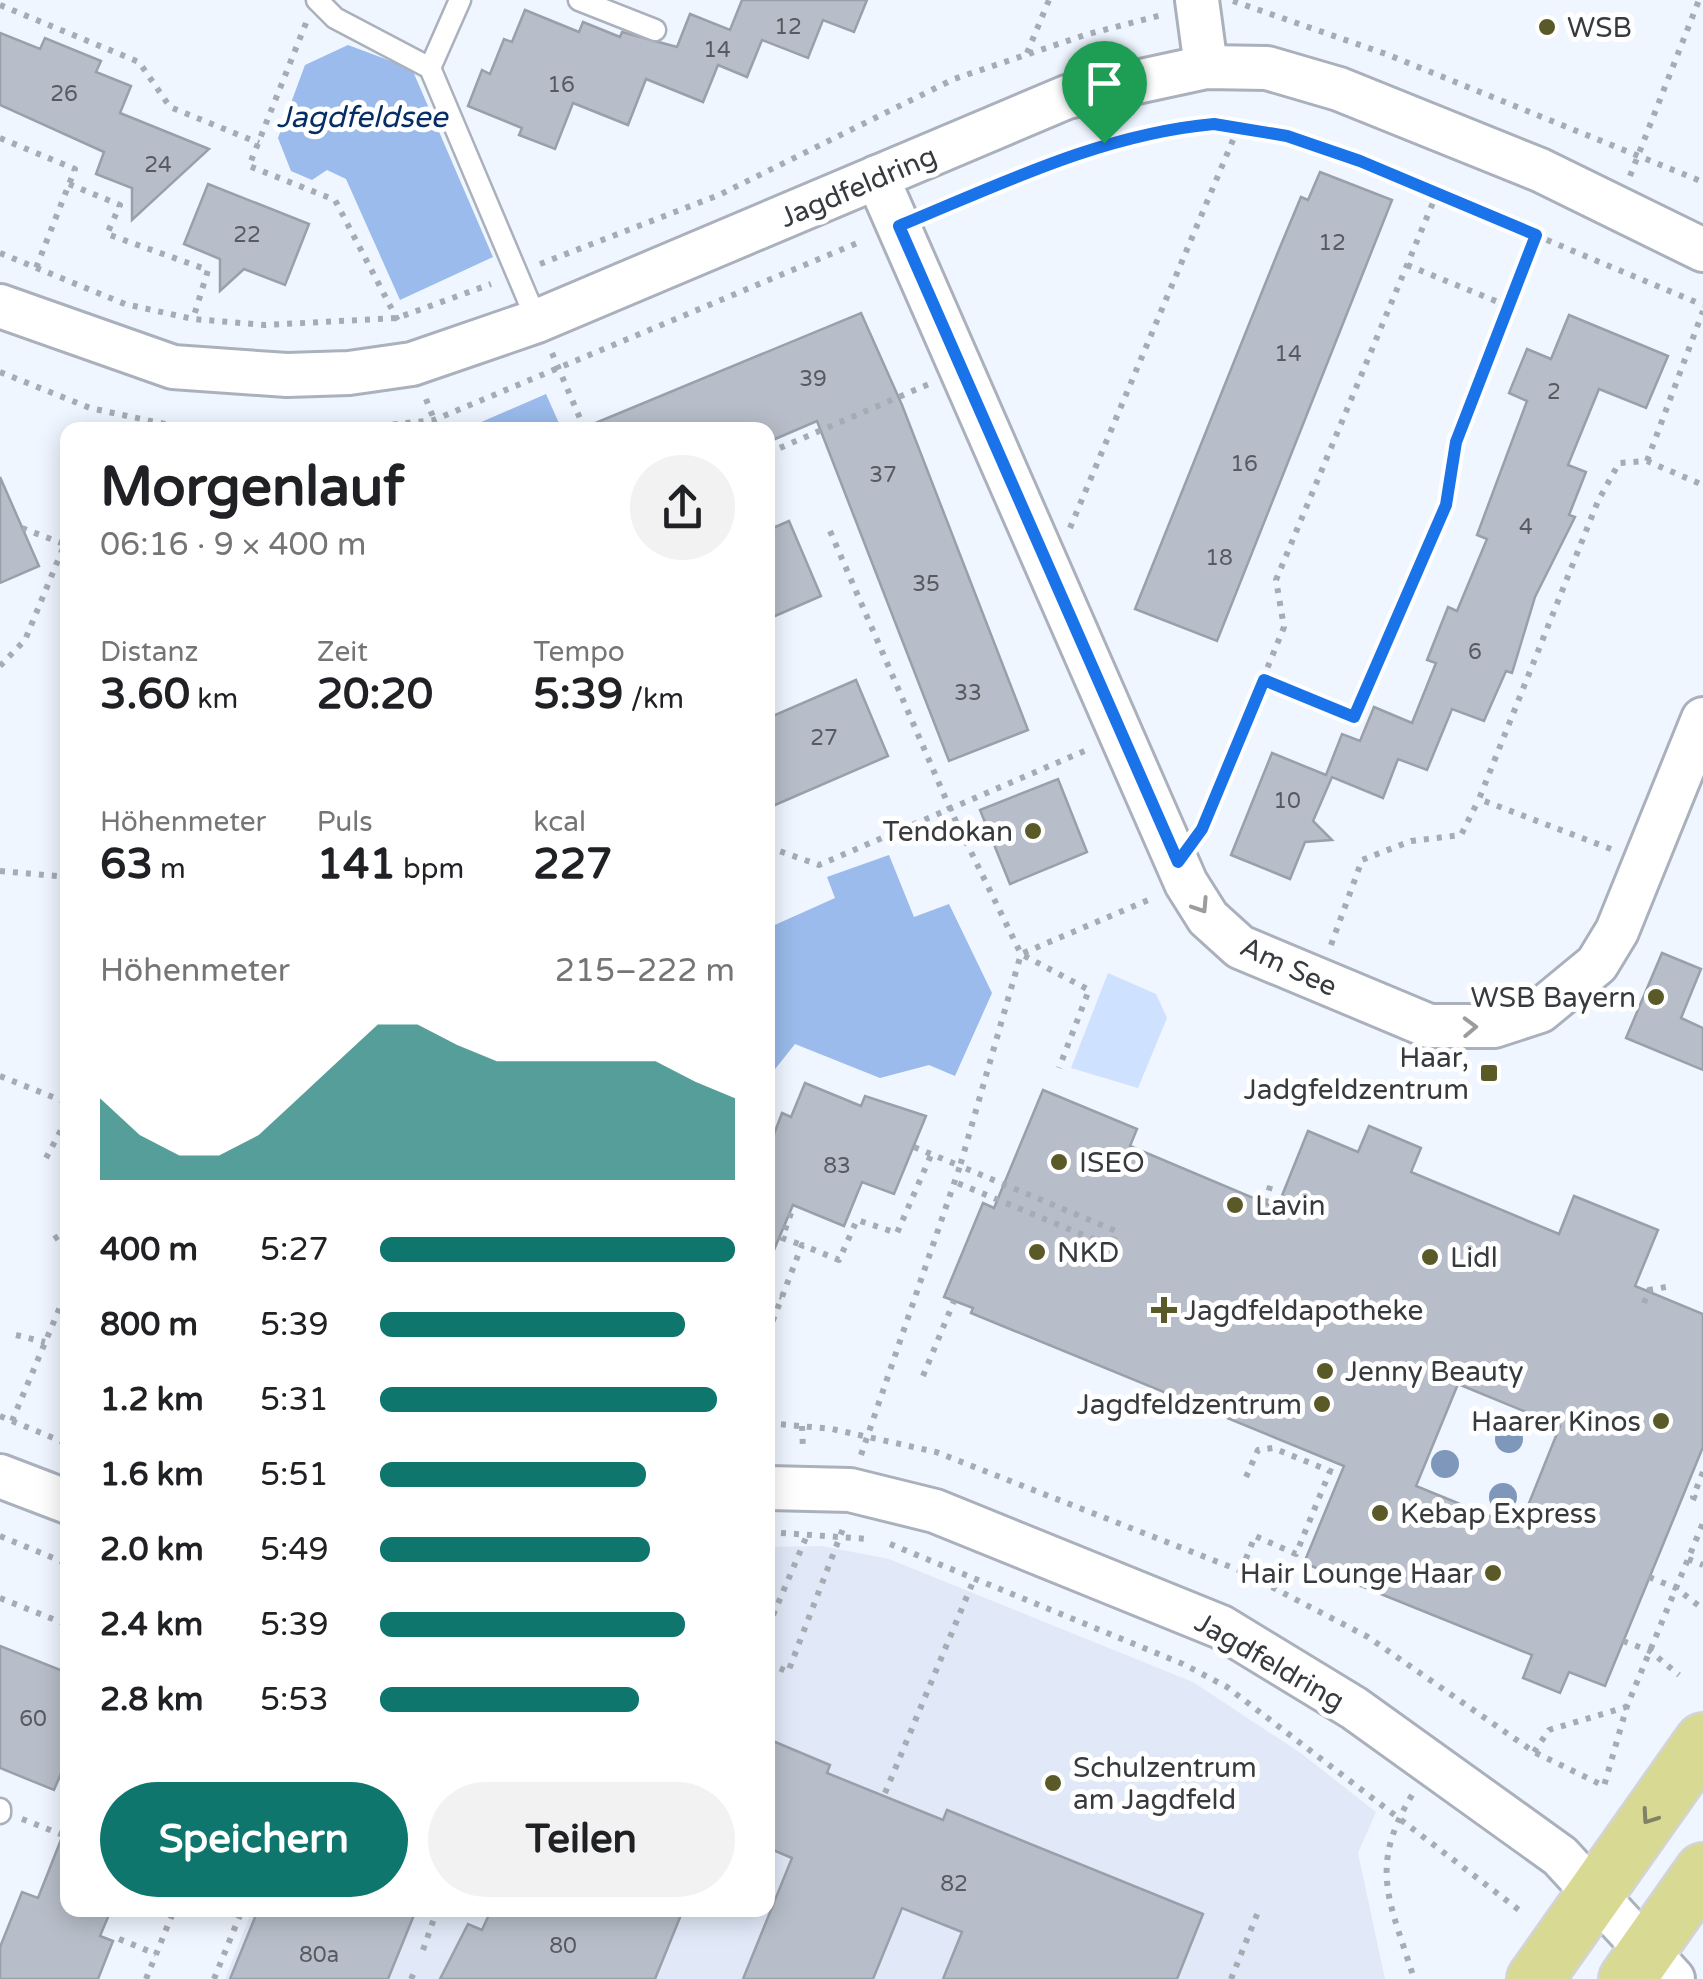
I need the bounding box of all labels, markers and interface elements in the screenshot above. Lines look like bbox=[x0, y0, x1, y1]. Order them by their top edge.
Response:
place label: WSB bbox=[1567, 11, 1632, 45]
house number: 12 bbox=[774, 14, 802, 40]
marker: WSB bbox=[1536, 16, 1558, 38]
house number: 14 bbox=[703, 37, 731, 63]
pin bbox=[1062, 41, 1147, 144]
icon: arrive bbox=[1077, 56, 1132, 111]
house number: 16 bbox=[547, 72, 575, 98]
house number: 26 bbox=[50, 81, 78, 107]
water label: Jagdfeldsee bbox=[276, 99, 450, 136]
street label: Jagdfeldring bbox=[775, 139, 942, 235]
house number: 24 bbox=[144, 152, 172, 178]
house number: 22 bbox=[233, 222, 261, 248]
house number: 12 bbox=[1318, 230, 1346, 256]
house number: 14 bbox=[1274, 341, 1302, 367]
house number: 39 bbox=[799, 366, 827, 392]
house number: 2 bbox=[1547, 379, 1561, 405]
house number: 16 bbox=[1230, 451, 1258, 477]
text: Morgenlauf bbox=[100, 455, 404, 521]
button: share bbox=[630, 455, 735, 560]
house number: 37 bbox=[869, 462, 897, 488]
house number: 4 bbox=[1519, 514, 1533, 540]
text: 06:16 · 9 × 400 m bbox=[100, 526, 366, 564]
house number: 18 bbox=[1205, 545, 1233, 571]
house number: 35 bbox=[912, 571, 940, 597]
text: Distanz bbox=[100, 635, 198, 669]
text: Zeit bbox=[317, 635, 368, 669]
text: Tempo bbox=[533, 635, 625, 669]
house number: 6 bbox=[1468, 639, 1482, 665]
text: 3.60 bbox=[100, 669, 190, 720]
text: 20:20 bbox=[317, 669, 433, 720]
text: 5:39 bbox=[533, 669, 623, 720]
house number: 33 bbox=[954, 680, 982, 706]
text: km bbox=[190, 682, 238, 716]
text: /km bbox=[623, 682, 684, 716]
house number: 27 bbox=[810, 725, 838, 751]
house number: 10 bbox=[1273, 788, 1301, 814]
text: Höhenmeter bbox=[100, 805, 266, 839]
text: Puls bbox=[317, 805, 373, 839]
text: kcal bbox=[533, 805, 586, 839]
place label: Tendokan bbox=[882, 815, 1013, 849]
marker: Tendokan bbox=[1022, 820, 1044, 842]
text: 63 bbox=[100, 839, 153, 890]
text: 141 bbox=[317, 839, 396, 890]
text: 227 bbox=[533, 839, 612, 890]
text: m bbox=[153, 852, 186, 886]
text: bpm bbox=[396, 852, 464, 886]
one-way arrow bbox=[1188, 895, 1207, 913]
street label: Am See bbox=[1235, 930, 1342, 1004]
text: Höhenmeter bbox=[100, 952, 290, 990]
text: 215–222 m bbox=[555, 952, 735, 990]
place label: WSB Bayern bbox=[1470, 981, 1636, 1015]
marker: WSB Bayern bbox=[1645, 986, 1667, 1008]
one-way arrow bbox=[1463, 1016, 1479, 1037]
place label: Haar, Jadgfeldzentrum bbox=[1244, 1041, 1469, 1107]
marker: Haar, Jadgfeldzentrum bbox=[1478, 1062, 1500, 1084]
place label: ISEO bbox=[1079, 1146, 1145, 1180]
marker: ISEO bbox=[1048, 1151, 1070, 1173]
house number: 83 bbox=[823, 1153, 851, 1179]
place label: Lavin bbox=[1255, 1189, 1325, 1223]
marker: Lavin bbox=[1224, 1194, 1246, 1216]
text: 400 m bbox=[100, 1231, 198, 1269]
text: 5:27 bbox=[260, 1231, 329, 1269]
place label: NKD bbox=[1057, 1236, 1119, 1270]
marker: NKD bbox=[1026, 1241, 1048, 1263]
place label: Lidl bbox=[1450, 1241, 1498, 1275]
marker: Lidl bbox=[1419, 1246, 1441, 1268]
place label: Jagdfeldapotheke bbox=[1184, 1294, 1423, 1328]
marker: Jagdfeldapotheke bbox=[1153, 1299, 1175, 1321]
text: 800 m bbox=[100, 1306, 198, 1344]
text: 5:39 bbox=[260, 1306, 329, 1344]
place label: Jenny Beauty bbox=[1345, 1355, 1523, 1389]
marker: Jenny Beauty bbox=[1314, 1360, 1336, 1382]
text: 1.2 km bbox=[100, 1381, 204, 1419]
text: 5:31 bbox=[260, 1381, 329, 1419]
place label: Jagdfeldzentrum bbox=[1077, 1388, 1302, 1422]
marker: Jagdfeldzentrum bbox=[1311, 1393, 1333, 1415]
place label: Haarer Kinos bbox=[1471, 1405, 1641, 1439]
marker: Haarer Kinos bbox=[1650, 1410, 1672, 1432]
text: 1.6 km bbox=[100, 1456, 204, 1494]
text: 5:51 bbox=[260, 1456, 329, 1494]
place label: Kebap Express bbox=[1400, 1497, 1597, 1531]
marker: Kebap Express bbox=[1369, 1502, 1391, 1524]
text: 2.0 km bbox=[100, 1531, 204, 1569]
text: 5:49 bbox=[260, 1531, 329, 1569]
place label: Hair Lounge Haar bbox=[1240, 1557, 1473, 1591]
marker: Hair Lounge Haar bbox=[1482, 1562, 1504, 1584]
street label: Jagdfeldring bbox=[1189, 1605, 1350, 1718]
text: 2.4 km bbox=[100, 1606, 203, 1644]
text: 5:39 bbox=[260, 1606, 329, 1644]
text: 2.8 km bbox=[100, 1681, 204, 1719]
text: 5:53 bbox=[260, 1681, 329, 1719]
house number: 60 bbox=[19, 1706, 47, 1732]
place label: Schulzentrum am Jagdfeld bbox=[1073, 1751, 1257, 1817]
marker: Schulzentrum am Jagdfeld bbox=[1042, 1772, 1064, 1794]
button: Speichern bbox=[100, 1782, 408, 1897]
button: Teilen bbox=[428, 1782, 735, 1897]
one-way arrow bbox=[1643, 1806, 1661, 1825]
house number: 82 bbox=[940, 1871, 968, 1897]
house number: 80 bbox=[549, 1933, 577, 1959]
house number: 80a bbox=[299, 1942, 339, 1968]

